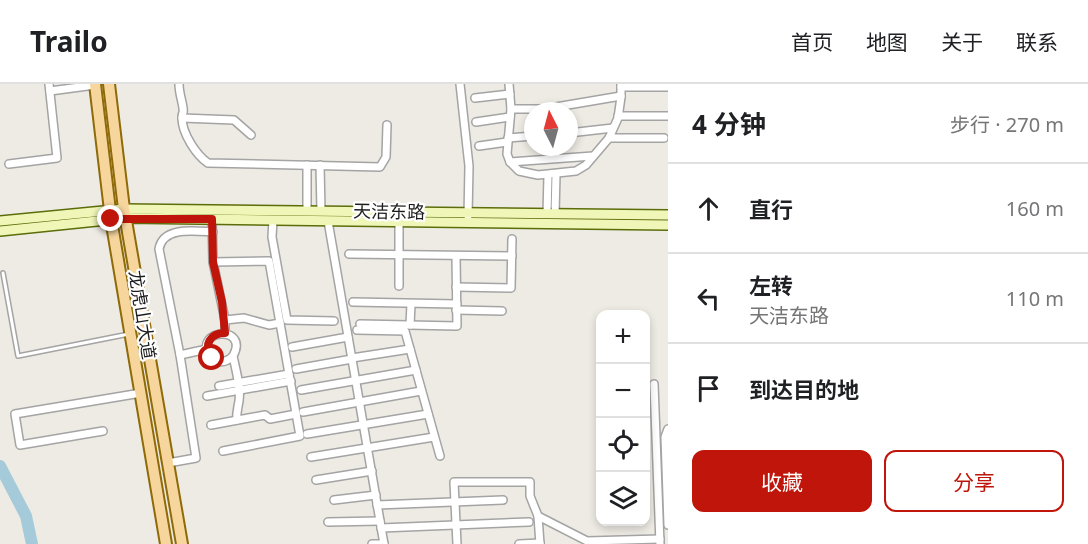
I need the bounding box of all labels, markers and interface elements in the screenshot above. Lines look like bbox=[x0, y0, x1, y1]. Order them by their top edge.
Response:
text: Trailo bbox=[30, 22, 108, 60]
text: 首页 bbox=[791, 28, 833, 56]
text: 地图 bbox=[866, 28, 908, 56]
text: 关于 bbox=[941, 28, 983, 56]
text: 联系 bbox=[1016, 28, 1058, 56]
north arrow bbox=[524, 102, 578, 156]
text: 4 分钟 bbox=[692, 106, 766, 142]
text: 步行 · 270 m bbox=[950, 111, 1064, 138]
icon: ahead bbox=[692, 192, 725, 225]
text: 直行 bbox=[749, 194, 793, 224]
text: 160 m bbox=[1006, 195, 1064, 222]
street label: 天洁东路 bbox=[353, 198, 425, 224]
route end bbox=[97, 205, 123, 231]
street label: 龙虎山大道 bbox=[124, 269, 162, 361]
text: 左转 bbox=[749, 270, 793, 300]
icon: left bbox=[692, 282, 725, 315]
text: 110 m bbox=[1006, 285, 1064, 312]
text: 天洁东路 bbox=[749, 302, 829, 329]
map controls bbox=[596, 310, 650, 526]
button: + bbox=[596, 310, 650, 364]
route start bbox=[198, 344, 224, 370]
button: − bbox=[596, 364, 650, 418]
icon: arrive bbox=[692, 372, 725, 405]
text: 到达目的地 bbox=[749, 374, 859, 404]
button: locate bbox=[596, 418, 650, 472]
button: 收藏 bbox=[692, 450, 872, 512]
button: 分享 bbox=[884, 450, 1064, 512]
button: layers bbox=[596, 472, 650, 526]

